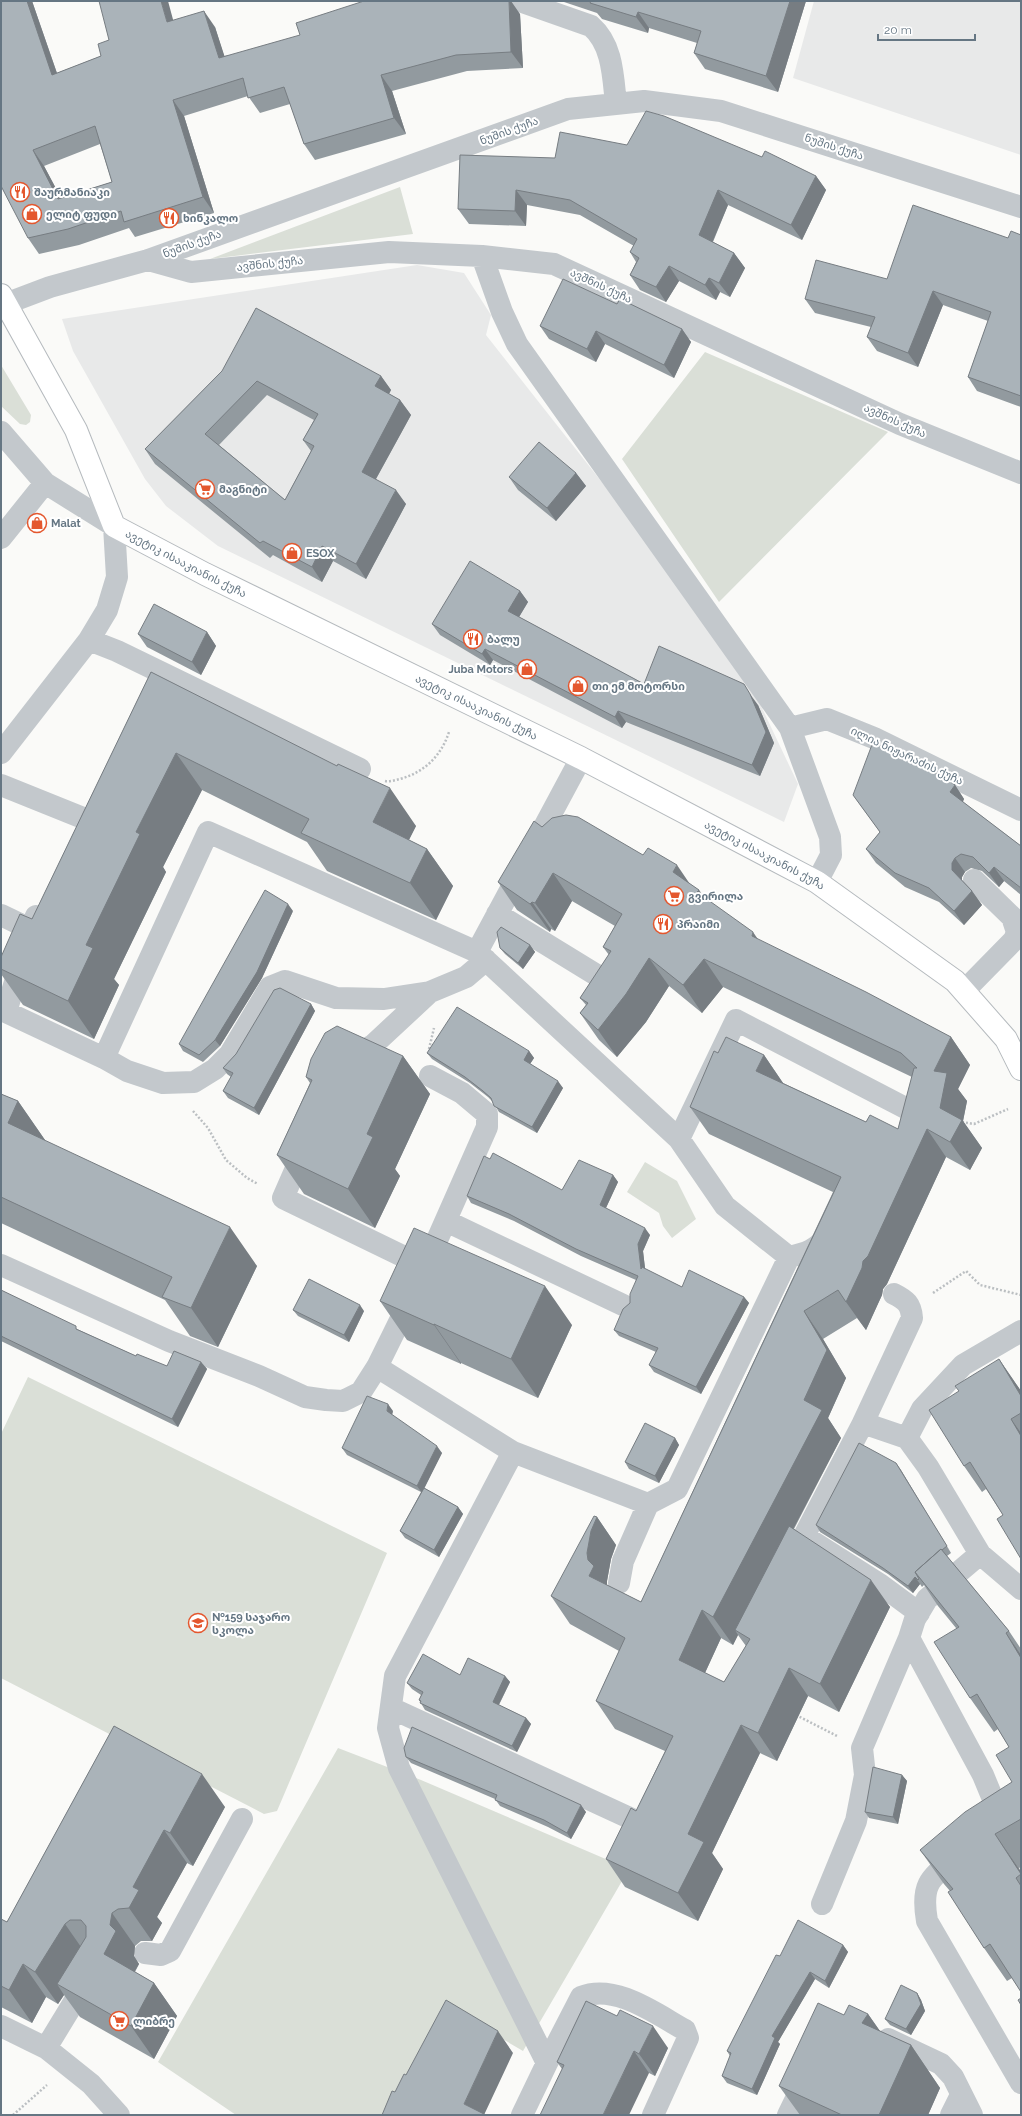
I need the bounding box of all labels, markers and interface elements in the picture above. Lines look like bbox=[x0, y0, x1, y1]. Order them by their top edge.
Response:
scale bar bbox=[878, 16, 975, 42]
text: 20 m bbox=[884, 23, 912, 37]
street label: ნუშის ქუჩა bbox=[478, 114, 540, 148]
street label: ნუშის ქუჩა bbox=[803, 131, 865, 163]
restaurant icon: შაურმანიაკი bbox=[9, 181, 31, 203]
place label: შაურმანიაკი bbox=[34, 186, 110, 199]
shop icon: ელიტ ფუდი bbox=[21, 203, 43, 225]
restaurant icon: ხინკალო bbox=[158, 207, 180, 229]
place label: ელიტ ფუდი bbox=[46, 208, 117, 221]
place label: ხინკალო bbox=[183, 212, 238, 225]
street label: ნუშის ქუჩა bbox=[161, 227, 223, 261]
street label: ავშნის ქუჩა bbox=[236, 254, 304, 274]
street label: ავშნის ქუჩა bbox=[568, 266, 634, 306]
street label: ავშნის ქუჩა bbox=[862, 401, 928, 441]
supermarket icon: მაგნიტი bbox=[194, 478, 216, 500]
place label: მაგნიტი bbox=[219, 483, 268, 496]
shop icon: Malat bbox=[26, 512, 48, 534]
place label: Malat bbox=[51, 517, 82, 530]
street label: ავეტიკ ისააკიანის ქუჩა bbox=[123, 527, 249, 600]
shop icon: ESOX bbox=[281, 542, 303, 564]
place label: ESOX bbox=[306, 547, 335, 560]
restaurant icon: ბალუ bbox=[462, 628, 484, 650]
place label: ბალუ bbox=[487, 633, 520, 646]
shop icon: Juba Motors bbox=[516, 658, 538, 680]
place label: Juba Motors bbox=[448, 663, 514, 676]
street label: ავეტიკ ისააკიანის ქუჩა bbox=[413, 672, 540, 742]
shop icon: თი ემ მოტორსი bbox=[567, 675, 589, 697]
place label: თი ემ მოტორსი bbox=[592, 680, 685, 693]
street label: ილია ნიჟარაძის ქუჩა bbox=[849, 724, 965, 788]
street label: ავეტიკ ისააკიანის ქუჩა bbox=[702, 818, 828, 892]
supermarket icon: გვირილა bbox=[663, 885, 685, 907]
place label: გვირილა bbox=[688, 890, 743, 903]
restaurant icon: პრაიმი bbox=[652, 913, 674, 935]
place label: პრაიმი bbox=[677, 918, 720, 931]
place label: №159 საჯარო სკოლა bbox=[212, 1611, 290, 1637]
school or university icon: №159 საჯარო სკოლა bbox=[187, 1612, 209, 1634]
supermarket icon: ლიბრე bbox=[108, 2010, 130, 2032]
place label: ლიბრე bbox=[133, 2015, 175, 2028]

